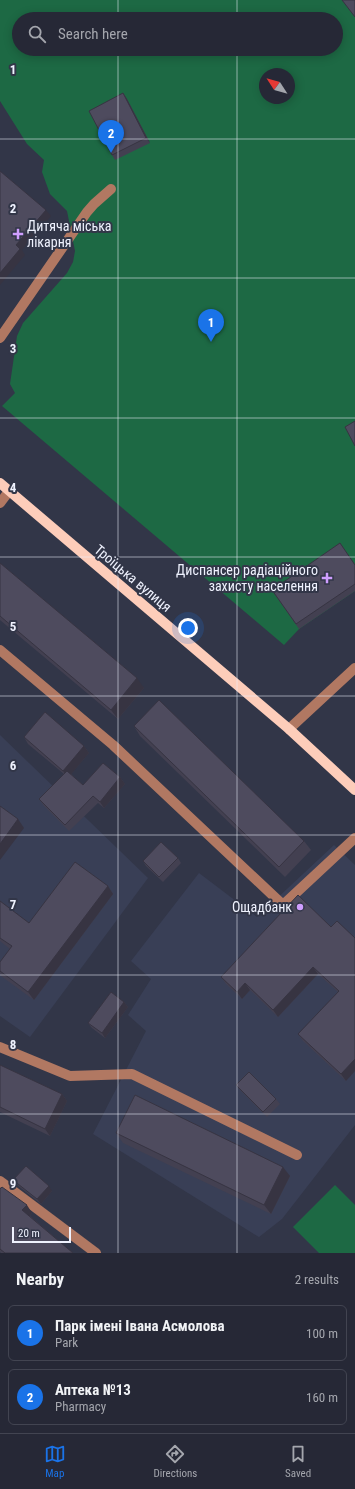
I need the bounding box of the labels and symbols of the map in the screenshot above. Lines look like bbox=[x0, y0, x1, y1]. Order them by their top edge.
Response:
text: 1 bbox=[10, 62, 16, 77]
north arrow bbox=[259, 68, 295, 104]
pin: 2 bbox=[98, 120, 124, 153]
text: 2 bbox=[10, 201, 17, 216]
place label: Дитяча міська лікарня bbox=[27, 218, 112, 250]
marker: Дитяча міська лікарня bbox=[12, 228, 24, 240]
pin: 1 bbox=[198, 309, 224, 342]
text: 3 bbox=[10, 341, 16, 356]
text: 4 bbox=[10, 480, 17, 495]
street label: Троїцька вулиця bbox=[91, 541, 175, 615]
place label: Диспансер радіаційного захисту населення bbox=[176, 562, 318, 594]
marker: Диспансер радіаційного захисту населення bbox=[321, 572, 333, 584]
your location bbox=[178, 618, 198, 638]
text: 5 bbox=[10, 619, 17, 634]
text: 6 bbox=[10, 758, 17, 773]
text: 7 bbox=[10, 897, 17, 912]
place label: Ощадбанк bbox=[232, 899, 292, 915]
marker: Ощадбанк bbox=[295, 902, 305, 912]
text: 8 bbox=[10, 1037, 16, 1052]
text: 9 bbox=[10, 1176, 16, 1191]
scale bar bbox=[12, 1225, 71, 1244]

